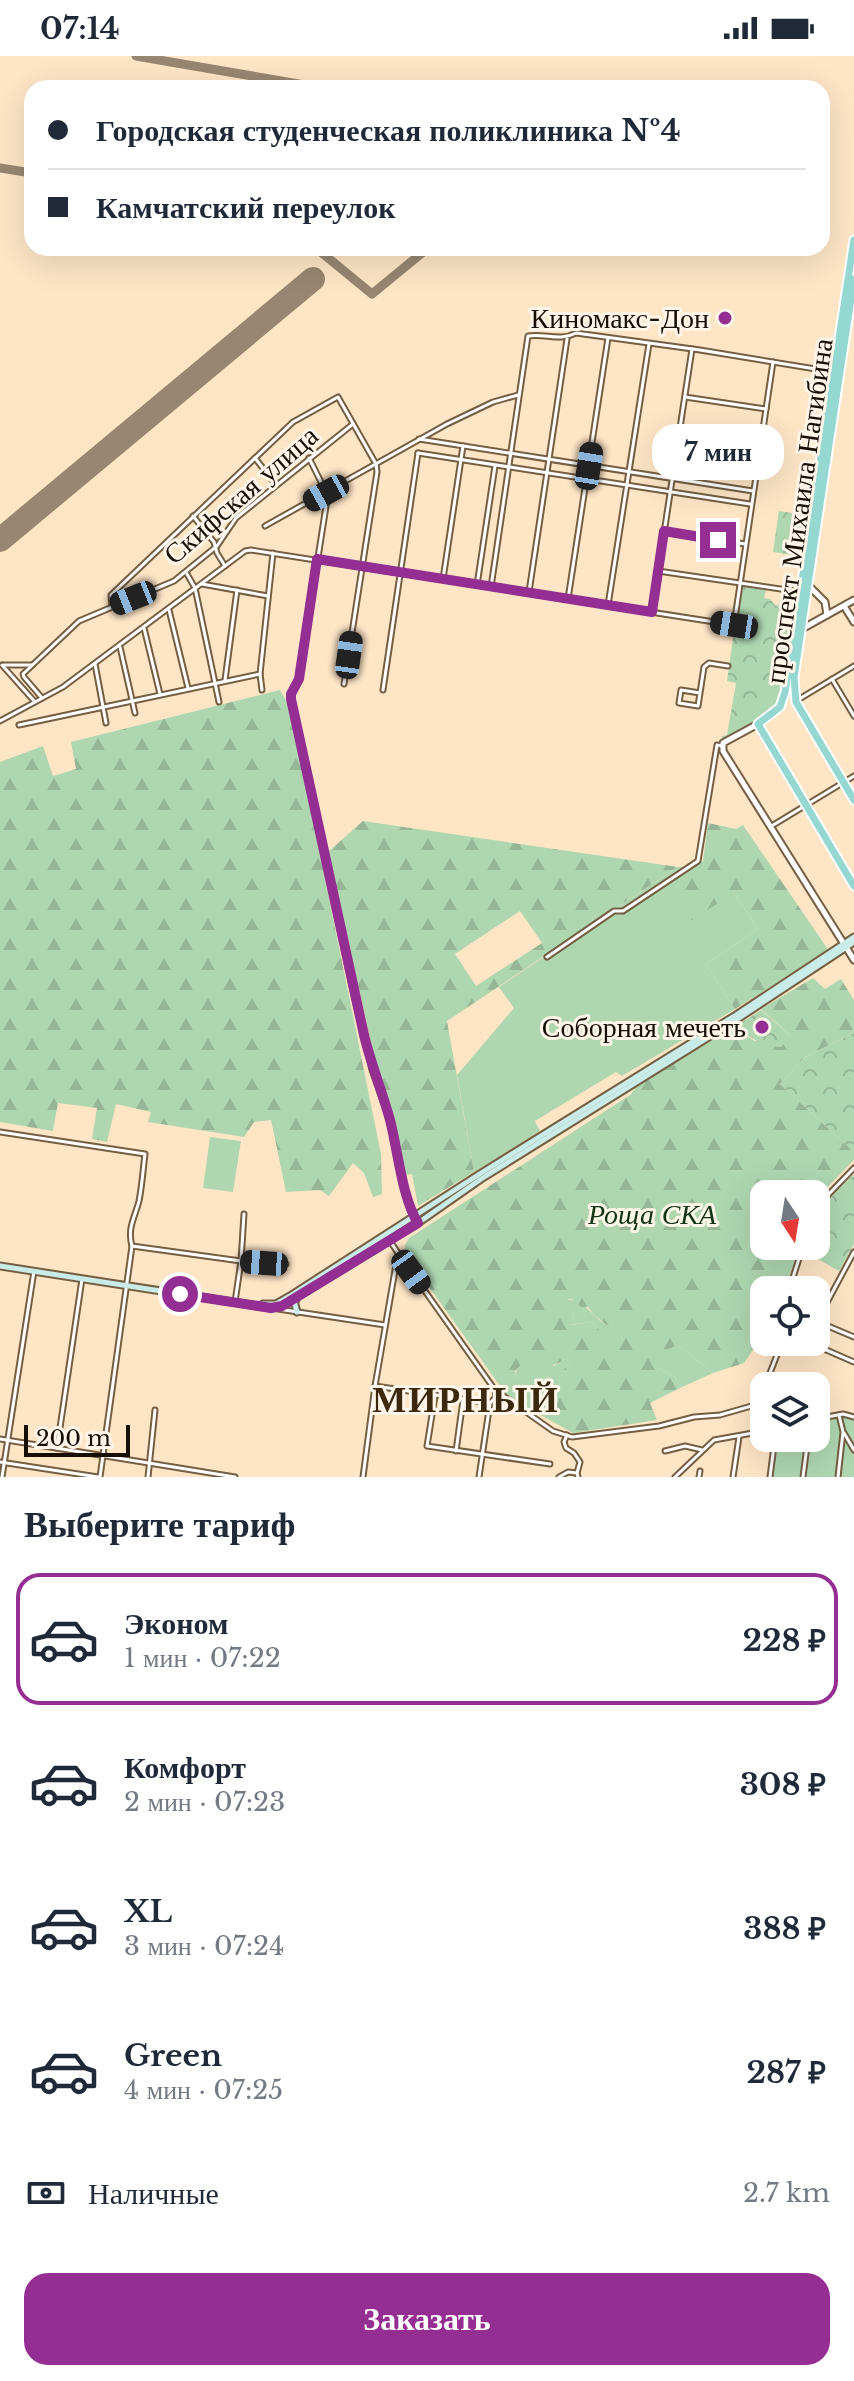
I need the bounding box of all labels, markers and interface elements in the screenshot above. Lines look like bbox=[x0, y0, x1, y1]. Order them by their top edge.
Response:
text: 07:14 bbox=[40, 10, 120, 47]
text: Городская студенческая поликлиника №4 bbox=[96, 112, 681, 149]
text: Камчатский переулок bbox=[96, 189, 395, 226]
place label: Киномакс-Дон bbox=[531, 301, 709, 336]
marker: Киномакс-Дон bbox=[716, 309, 734, 327]
street label: проспект Михаила Нагибина bbox=[757, 336, 841, 686]
street label: Скифская улица bbox=[157, 418, 326, 572]
callout: 7 мин bbox=[652, 424, 784, 480]
text: 7 мин bbox=[684, 436, 752, 468]
car bbox=[573, 440, 605, 492]
car bbox=[299, 471, 353, 515]
route end bbox=[700, 522, 736, 558]
car bbox=[106, 578, 160, 618]
car bbox=[708, 609, 760, 641]
car bbox=[334, 630, 364, 680]
place label: Соборная мечеть bbox=[542, 1010, 746, 1045]
marker: Соборная мечеть bbox=[753, 1018, 771, 1036]
north arrow bbox=[750, 1180, 830, 1260]
map controls bbox=[750, 1180, 830, 1452]
park label: Роща СКА bbox=[587, 1197, 717, 1232]
car bbox=[387, 1246, 435, 1298]
car bbox=[239, 1249, 289, 1277]
route start bbox=[162, 1276, 198, 1312]
button: locate bbox=[750, 1276, 830, 1356]
button: layers bbox=[750, 1372, 830, 1452]
district label: МИРНЫЙ bbox=[372, 1377, 560, 1422]
scale bar bbox=[24, 1421, 130, 1457]
text: 200 m bbox=[36, 1425, 111, 1452]
text: Выберите тариф bbox=[24, 1502, 295, 1547]
icon: car bbox=[28, 1603, 100, 1675]
text: Эконом bbox=[124, 1605, 228, 1642]
text: 228 ₽ bbox=[742, 1622, 826, 1659]
text: 1 мин · 07:22 bbox=[124, 1642, 281, 1674]
icon: car bbox=[28, 1747, 100, 1819]
text: Комфорт bbox=[124, 1749, 246, 1786]
text: 308 ₽ bbox=[740, 1766, 826, 1803]
text: 2 мин · 07:23 bbox=[124, 1786, 285, 1818]
icon: car bbox=[28, 1891, 100, 1963]
text: XL bbox=[124, 1893, 172, 1930]
text: 388 ₽ bbox=[743, 1910, 826, 1947]
text: 3 мин · 07:24 bbox=[124, 1930, 284, 1962]
icon: car bbox=[28, 2035, 100, 2107]
text: Green bbox=[124, 2037, 222, 2074]
text: 287 ₽ bbox=[747, 2054, 826, 2091]
text: 4 мин · 07:25 bbox=[124, 2074, 283, 2106]
icon: cash bbox=[24, 2171, 68, 2215]
text: Наличные bbox=[88, 2175, 219, 2212]
text: 2.7 km bbox=[743, 2177, 830, 2209]
button: Заказать bbox=[24, 2273, 830, 2365]

